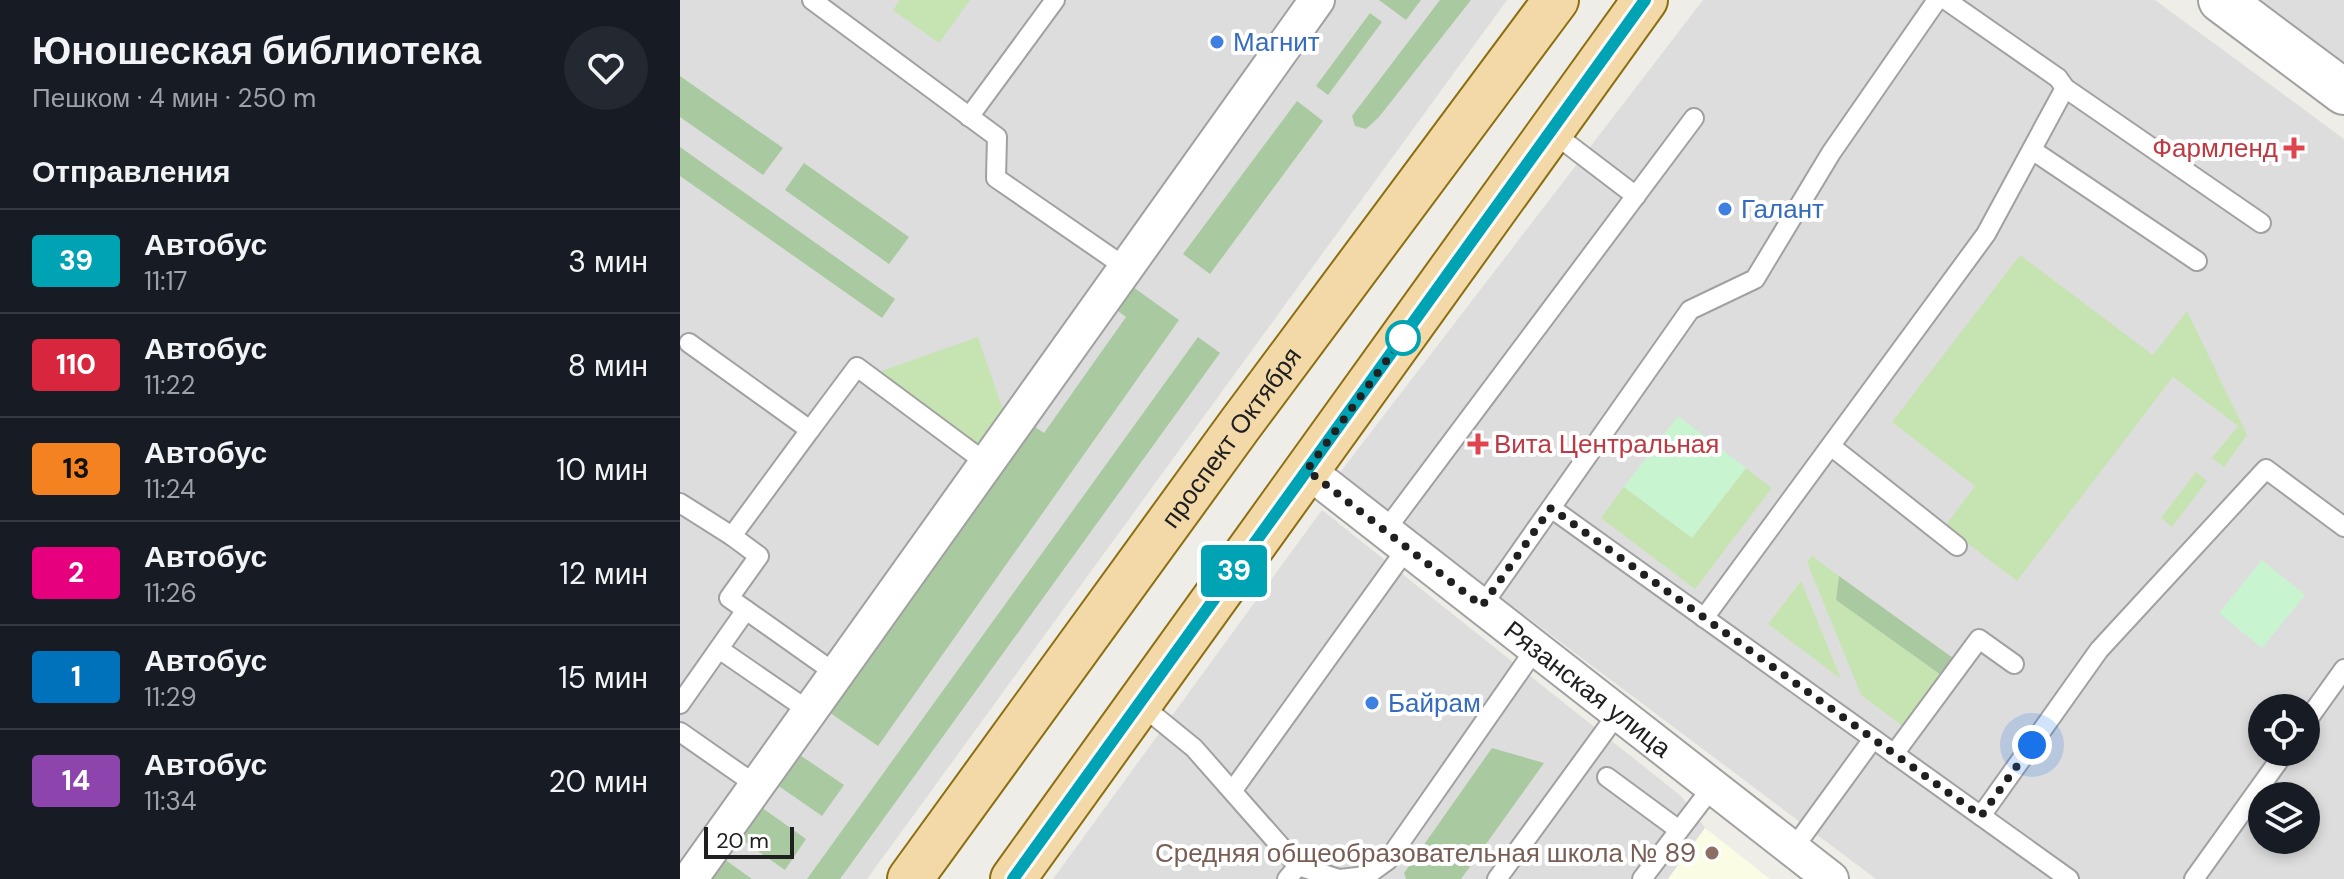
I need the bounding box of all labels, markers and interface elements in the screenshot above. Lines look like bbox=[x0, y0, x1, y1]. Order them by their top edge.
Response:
place label: Магнит bbox=[1233, 25, 1320, 59]
text: Юношеская библиотека bbox=[32, 26, 481, 76]
button: heart bbox=[564, 26, 648, 110]
marker: Магнит bbox=[1208, 33, 1226, 51]
text: Пешком · 4 мин · 250 m bbox=[32, 81, 316, 115]
place label: Фармленд bbox=[2152, 131, 2278, 165]
marker: Фармленд bbox=[2285, 139, 2303, 157]
text: Отправления bbox=[32, 152, 231, 191]
place label: Галант bbox=[1741, 192, 1824, 226]
marker: Галант bbox=[1716, 200, 1734, 218]
text: Автобус bbox=[144, 225, 267, 264]
text: 39 bbox=[59, 242, 93, 279]
text: 3 мин bbox=[568, 242, 648, 281]
text: 11:17 bbox=[144, 264, 187, 298]
unlabelled marker bbox=[1386, 321, 1420, 355]
text: Автобус bbox=[144, 329, 267, 368]
street label: проспект Октября bbox=[1154, 340, 1309, 535]
text: 110 bbox=[56, 346, 96, 383]
text: 8 мин bbox=[568, 346, 648, 385]
text: 11:22 bbox=[144, 368, 195, 402]
place label: Вита Центральная bbox=[1494, 427, 1719, 461]
text: Автобус bbox=[144, 433, 267, 472]
marker: Вита Центральная bbox=[1469, 435, 1487, 453]
text: 13 bbox=[62, 450, 90, 487]
text: 10 мин bbox=[556, 450, 648, 489]
text: 11:24 bbox=[144, 472, 196, 506]
text: Автобус bbox=[144, 537, 267, 576]
line badge: 39 bbox=[1198, 545, 1270, 597]
text: 39 bbox=[1217, 552, 1251, 589]
text: 2 bbox=[68, 554, 84, 591]
text: 12 мин bbox=[559, 554, 648, 593]
text: 11:26 bbox=[144, 576, 197, 610]
street label: Рязанская улица bbox=[1497, 613, 1679, 765]
text: Автобус bbox=[144, 641, 267, 680]
text: 1 bbox=[71, 658, 81, 695]
text: 15 мин bbox=[558, 658, 648, 697]
text: 11:29 bbox=[144, 680, 197, 714]
place label: Байрам bbox=[1388, 686, 1481, 720]
marker: Байрам bbox=[1363, 694, 1381, 712]
map controls bbox=[2248, 694, 2320, 854]
button: locate bbox=[2248, 694, 2320, 766]
your location bbox=[2012, 725, 2052, 765]
text: Автобус bbox=[144, 745, 267, 784]
text: 14 bbox=[62, 762, 90, 799]
text: 20 мин bbox=[549, 762, 648, 801]
button: layers bbox=[2248, 782, 2320, 854]
text: 11:34 bbox=[144, 784, 197, 818]
scale bar bbox=[704, 823, 794, 859]
text: 20 m bbox=[716, 826, 769, 855]
place label: Средняя общеобразовательная школа № 89 bbox=[1155, 836, 1696, 870]
marker: Средняя общеобразовательная школа № 89 bbox=[1703, 844, 1721, 862]

